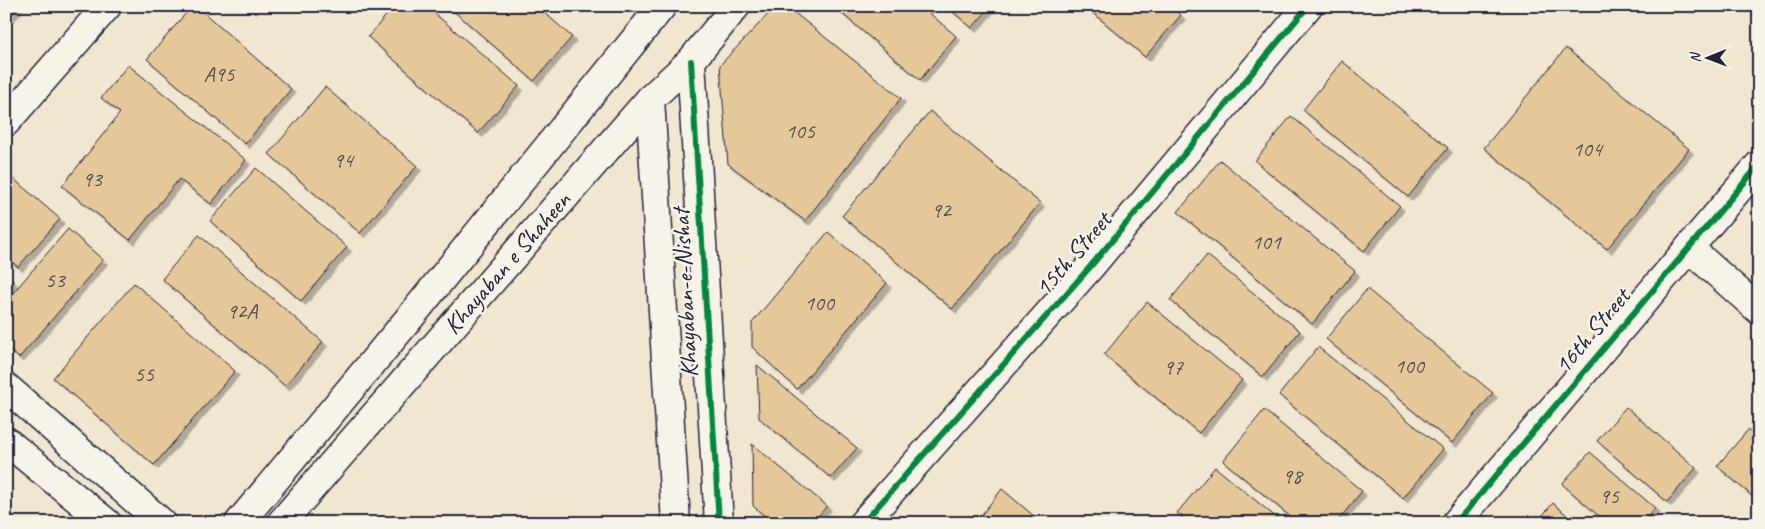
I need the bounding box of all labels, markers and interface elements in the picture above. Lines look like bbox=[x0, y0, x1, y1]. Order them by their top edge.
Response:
north arrow bbox=[1682, 32, 1732, 82]
text: N bbox=[1687, 51, 1704, 63]
house number: A95 bbox=[204, 60, 236, 88]
house number: 105 bbox=[785, 117, 816, 145]
house number: 104 bbox=[1572, 135, 1604, 163]
house number: 94 bbox=[333, 146, 355, 174]
house number: 93 bbox=[82, 165, 104, 193]
street label: Khayaban e Shaheen bbox=[436, 184, 578, 341]
house number: 92 bbox=[931, 196, 953, 224]
street label: 15th Street bbox=[1027, 203, 1120, 303]
street label: Khayaban-e-Nishat bbox=[664, 204, 705, 378]
house number: 101 bbox=[1251, 228, 1282, 256]
house number: 53 bbox=[45, 266, 67, 294]
street label: 16th Street bbox=[1547, 280, 1639, 380]
house number: 100 bbox=[804, 289, 836, 317]
house number: 92A bbox=[227, 297, 258, 325]
house number: 100 bbox=[1394, 352, 1426, 380]
house number: 97 bbox=[1163, 353, 1184, 381]
house number: 55 bbox=[134, 360, 155, 388]
house number: 98 bbox=[1282, 462, 1304, 490]
house number: 95 bbox=[1599, 482, 1620, 510]

